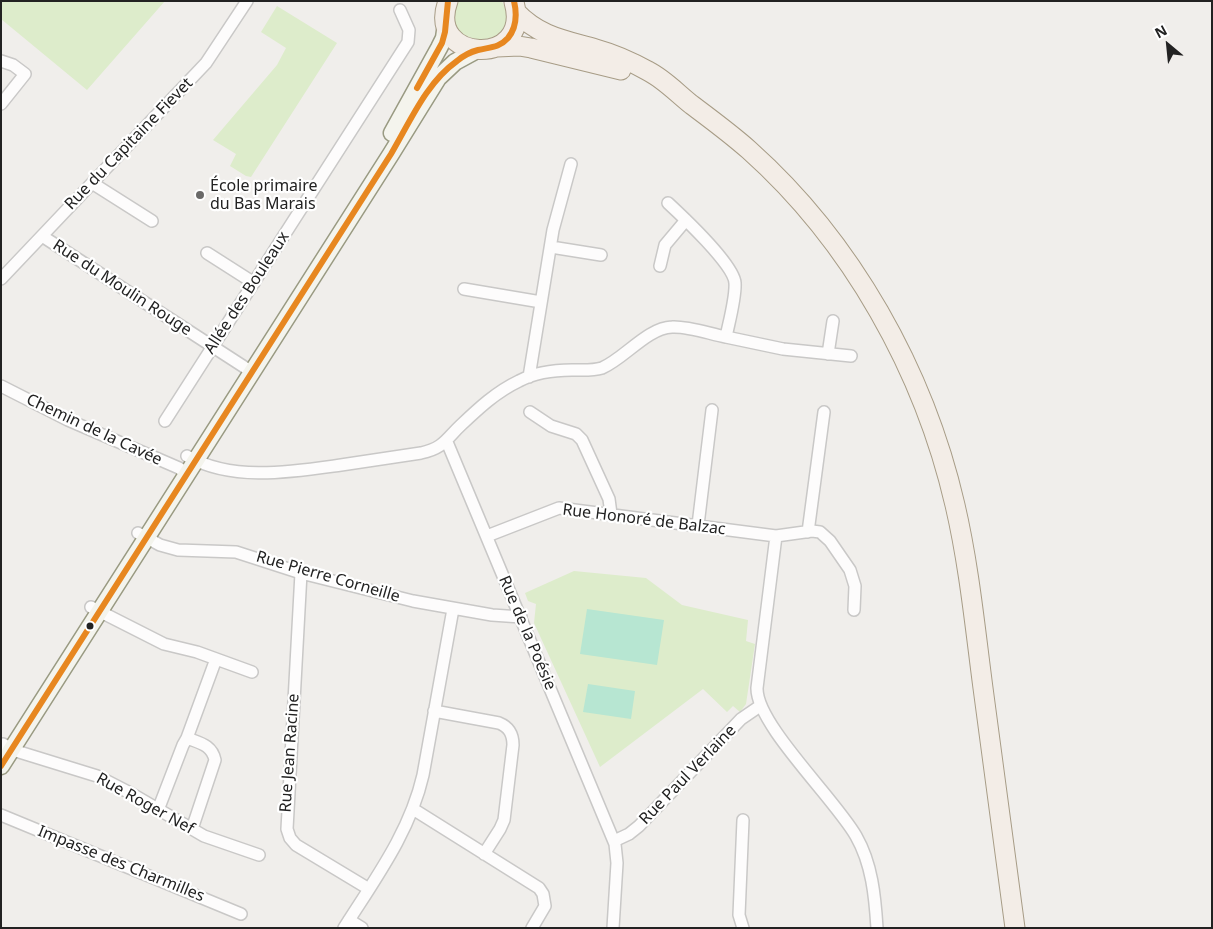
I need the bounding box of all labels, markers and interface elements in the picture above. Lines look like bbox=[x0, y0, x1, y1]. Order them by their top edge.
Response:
north arrow bbox=[1143, 20, 1193, 70]
text: N bbox=[1151, 20, 1170, 42]
street label: Rue du Capitaine Fievet bbox=[61, 74, 197, 214]
place label: École primaire du Bas Marais bbox=[210, 176, 318, 214]
marker: École primaire du Bas Marais bbox=[194, 189, 206, 201]
street label: Allée des Bouleaux bbox=[200, 228, 294, 358]
street label: Rue du Moulin Rouge bbox=[49, 236, 195, 340]
street label: Chemin de la Cavée bbox=[23, 390, 165, 470]
street label: Rue Honoré de Balzac bbox=[561, 500, 727, 540]
street label: Rue Pierre Corneille bbox=[254, 547, 402, 607]
street label: Rue de la Poésie bbox=[494, 573, 560, 693]
unlabelled marker bbox=[85, 621, 95, 631]
street label: Rue Jean Racine bbox=[276, 693, 304, 813]
street label: Rue Paul Verlaine bbox=[636, 721, 740, 829]
street label: Rue Roger Nef bbox=[93, 769, 197, 839]
street label: Impasse des Charmilles bbox=[35, 822, 207, 906]

